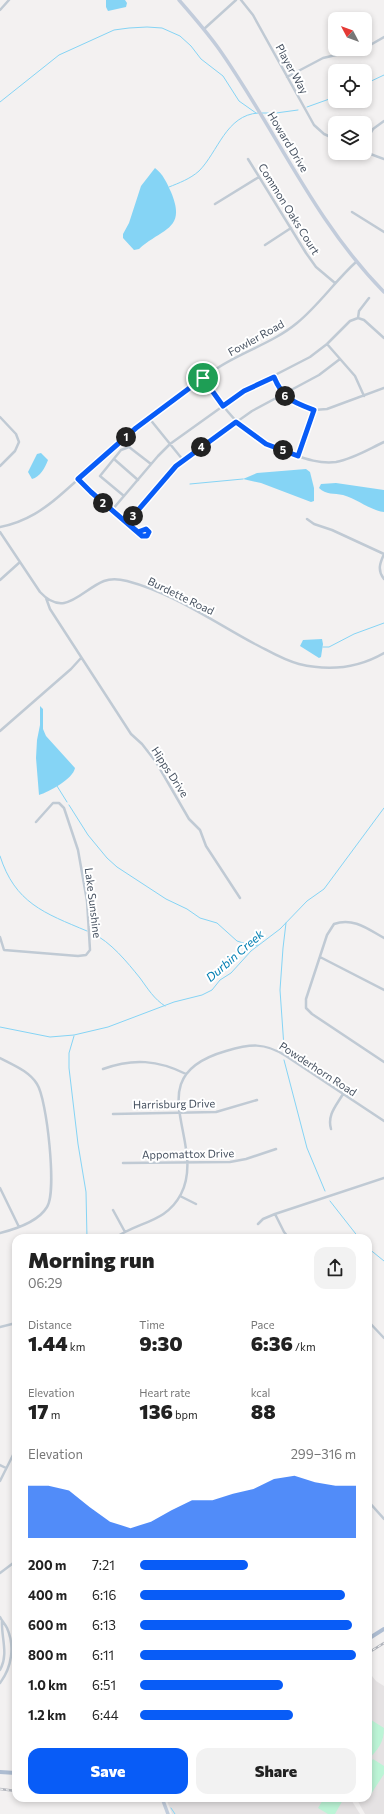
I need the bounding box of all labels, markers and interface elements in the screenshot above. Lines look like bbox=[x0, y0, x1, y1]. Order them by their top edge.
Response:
north arrow bbox=[328, 12, 372, 56]
map controls bbox=[328, 12, 372, 160]
street label: Player Way bbox=[273, 42, 312, 96]
button: locate bbox=[328, 64, 372, 108]
street label: Howard Drive bbox=[265, 109, 312, 175]
button: layers bbox=[328, 116, 372, 160]
street label: Common Oaks Court bbox=[256, 161, 323, 257]
street label: Fowler Road bbox=[225, 317, 286, 358]
pin bbox=[186, 361, 220, 395]
icon: arrive bbox=[192, 367, 214, 389]
pin: 6 bbox=[275, 386, 295, 406]
text: 6 bbox=[282, 389, 288, 402]
pin: 1 bbox=[116, 427, 136, 447]
text: 1 bbox=[124, 430, 128, 443]
pin: 4 bbox=[191, 437, 211, 457]
text: 4 bbox=[198, 440, 204, 453]
pin: 5 bbox=[273, 440, 293, 460]
text: 5 bbox=[280, 443, 286, 456]
pin: 2 bbox=[93, 493, 113, 513]
text: 2 bbox=[100, 496, 106, 509]
pin: 3 bbox=[123, 506, 143, 526]
text: 3 bbox=[130, 509, 136, 522]
street label: Burdette Road bbox=[146, 574, 216, 617]
street label: Hipps Drive bbox=[149, 744, 192, 800]
street label: Lake Sunshine bbox=[83, 867, 104, 939]
water label: Durbin Creek bbox=[203, 926, 266, 984]
street label: Powderhorn Road bbox=[277, 1039, 359, 1098]
street label: Harrisburg Drive bbox=[133, 1096, 215, 1111]
street label: Appomattox Drive bbox=[142, 1146, 234, 1161]
text: Morning run bbox=[28, 1246, 155, 1273]
button: share bbox=[314, 1247, 356, 1289]
text: 06:29 bbox=[28, 1275, 63, 1291]
text: Distance bbox=[28, 1318, 72, 1331]
text: Time bbox=[139, 1318, 165, 1331]
text: Pace bbox=[251, 1318, 275, 1331]
text: 1.44 bbox=[28, 1331, 68, 1355]
text: 9:30 bbox=[139, 1331, 183, 1355]
text: 6:36 bbox=[251, 1331, 293, 1355]
text: km bbox=[68, 1340, 85, 1353]
text: /km bbox=[293, 1340, 316, 1353]
text: Elevation bbox=[28, 1386, 74, 1399]
text: Heart rate bbox=[139, 1386, 190, 1399]
text: kcal bbox=[251, 1386, 270, 1399]
text: 17 bbox=[28, 1399, 49, 1423]
text: 136 bbox=[139, 1399, 173, 1423]
text: 88 bbox=[251, 1399, 276, 1423]
text: m bbox=[49, 1408, 60, 1421]
text: bpm bbox=[173, 1408, 198, 1421]
text: Elevation bbox=[28, 1446, 83, 1462]
text: 299–316 m bbox=[291, 1446, 356, 1462]
text: 200 m bbox=[28, 1557, 66, 1573]
text: 7:21 bbox=[92, 1557, 115, 1573]
text: 400 m bbox=[28, 1587, 67, 1603]
text: 6:16 bbox=[92, 1587, 116, 1603]
text: 600 m bbox=[28, 1617, 67, 1633]
text: 6:13 bbox=[92, 1617, 116, 1633]
text: 800 m bbox=[28, 1647, 67, 1663]
text: 6:11 bbox=[92, 1647, 114, 1663]
text: 1.0 km bbox=[28, 1677, 67, 1693]
text: 6:51 bbox=[92, 1677, 116, 1693]
text: 1.2 km bbox=[28, 1707, 66, 1723]
text: 6:44 bbox=[92, 1707, 119, 1723]
button: Save bbox=[28, 1748, 188, 1794]
button: Share bbox=[196, 1748, 356, 1794]

